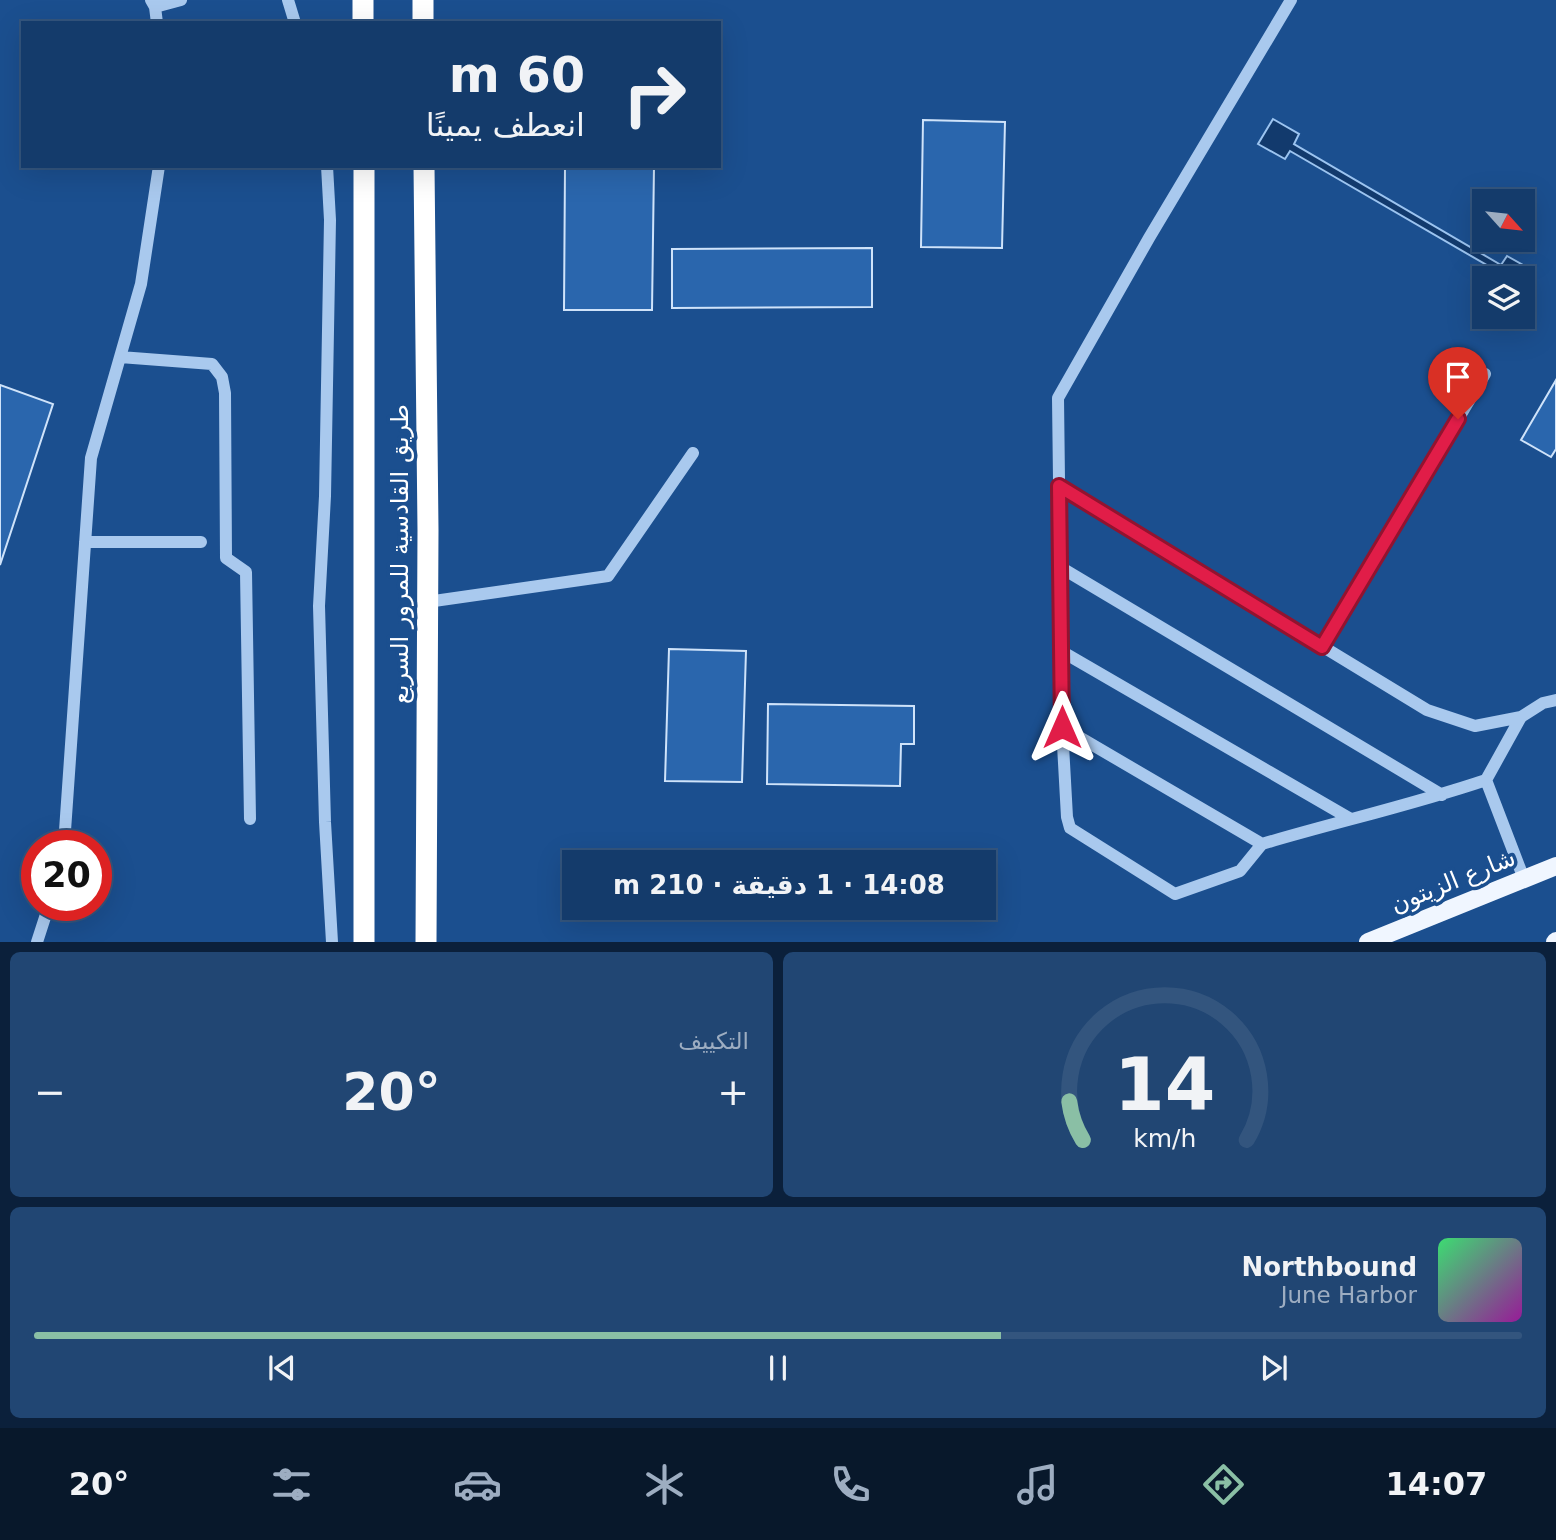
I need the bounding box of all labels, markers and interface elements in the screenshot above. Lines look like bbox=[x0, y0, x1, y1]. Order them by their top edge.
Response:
text: 60 m bbox=[449, 47, 585, 104]
icon: right bbox=[609, 49, 700, 140]
text: انعطف يمينًا bbox=[426, 106, 585, 144]
north arrow bbox=[1472, 189, 1535, 252]
map controls bbox=[1472, 189, 1535, 329]
button: layers bbox=[1472, 266, 1535, 329]
pin bbox=[1428, 347, 1488, 419]
icon: arrive bbox=[1439, 358, 1477, 396]
street label: طريق القادسية للمرور السريع bbox=[386, 404, 414, 704]
position arrow bbox=[1025, 690, 1099, 764]
speed limit sign: 20 bbox=[21, 830, 112, 921]
street label: شارع الزيتون bbox=[1386, 843, 1520, 919]
text: 14:08 · 1 دقيقة · 210 m bbox=[613, 870, 945, 900]
text: التكييف bbox=[678, 1028, 749, 1054]
text: 14 bbox=[1114, 1043, 1215, 1128]
text: 20° bbox=[342, 1062, 441, 1122]
text: − bbox=[34, 1070, 66, 1114]
text: + bbox=[717, 1070, 749, 1114]
text: km/h bbox=[1133, 1124, 1196, 1153]
text: Northbound bbox=[1242, 1252, 1417, 1282]
text: June Harbor bbox=[1281, 1282, 1417, 1308]
icon: previous bbox=[263, 1349, 301, 1387]
icon: pause bbox=[759, 1349, 797, 1387]
icon: next bbox=[1255, 1349, 1293, 1387]
icon: filters bbox=[267, 1460, 316, 1509]
icon: car bbox=[453, 1460, 502, 1509]
icon: climate bbox=[640, 1460, 689, 1509]
icon: phone bbox=[826, 1460, 875, 1509]
icon: music bbox=[1013, 1460, 1062, 1509]
icon: directions bbox=[1199, 1460, 1248, 1509]
text: 20° bbox=[69, 1465, 129, 1503]
text: 14:07 bbox=[1385, 1465, 1487, 1503]

